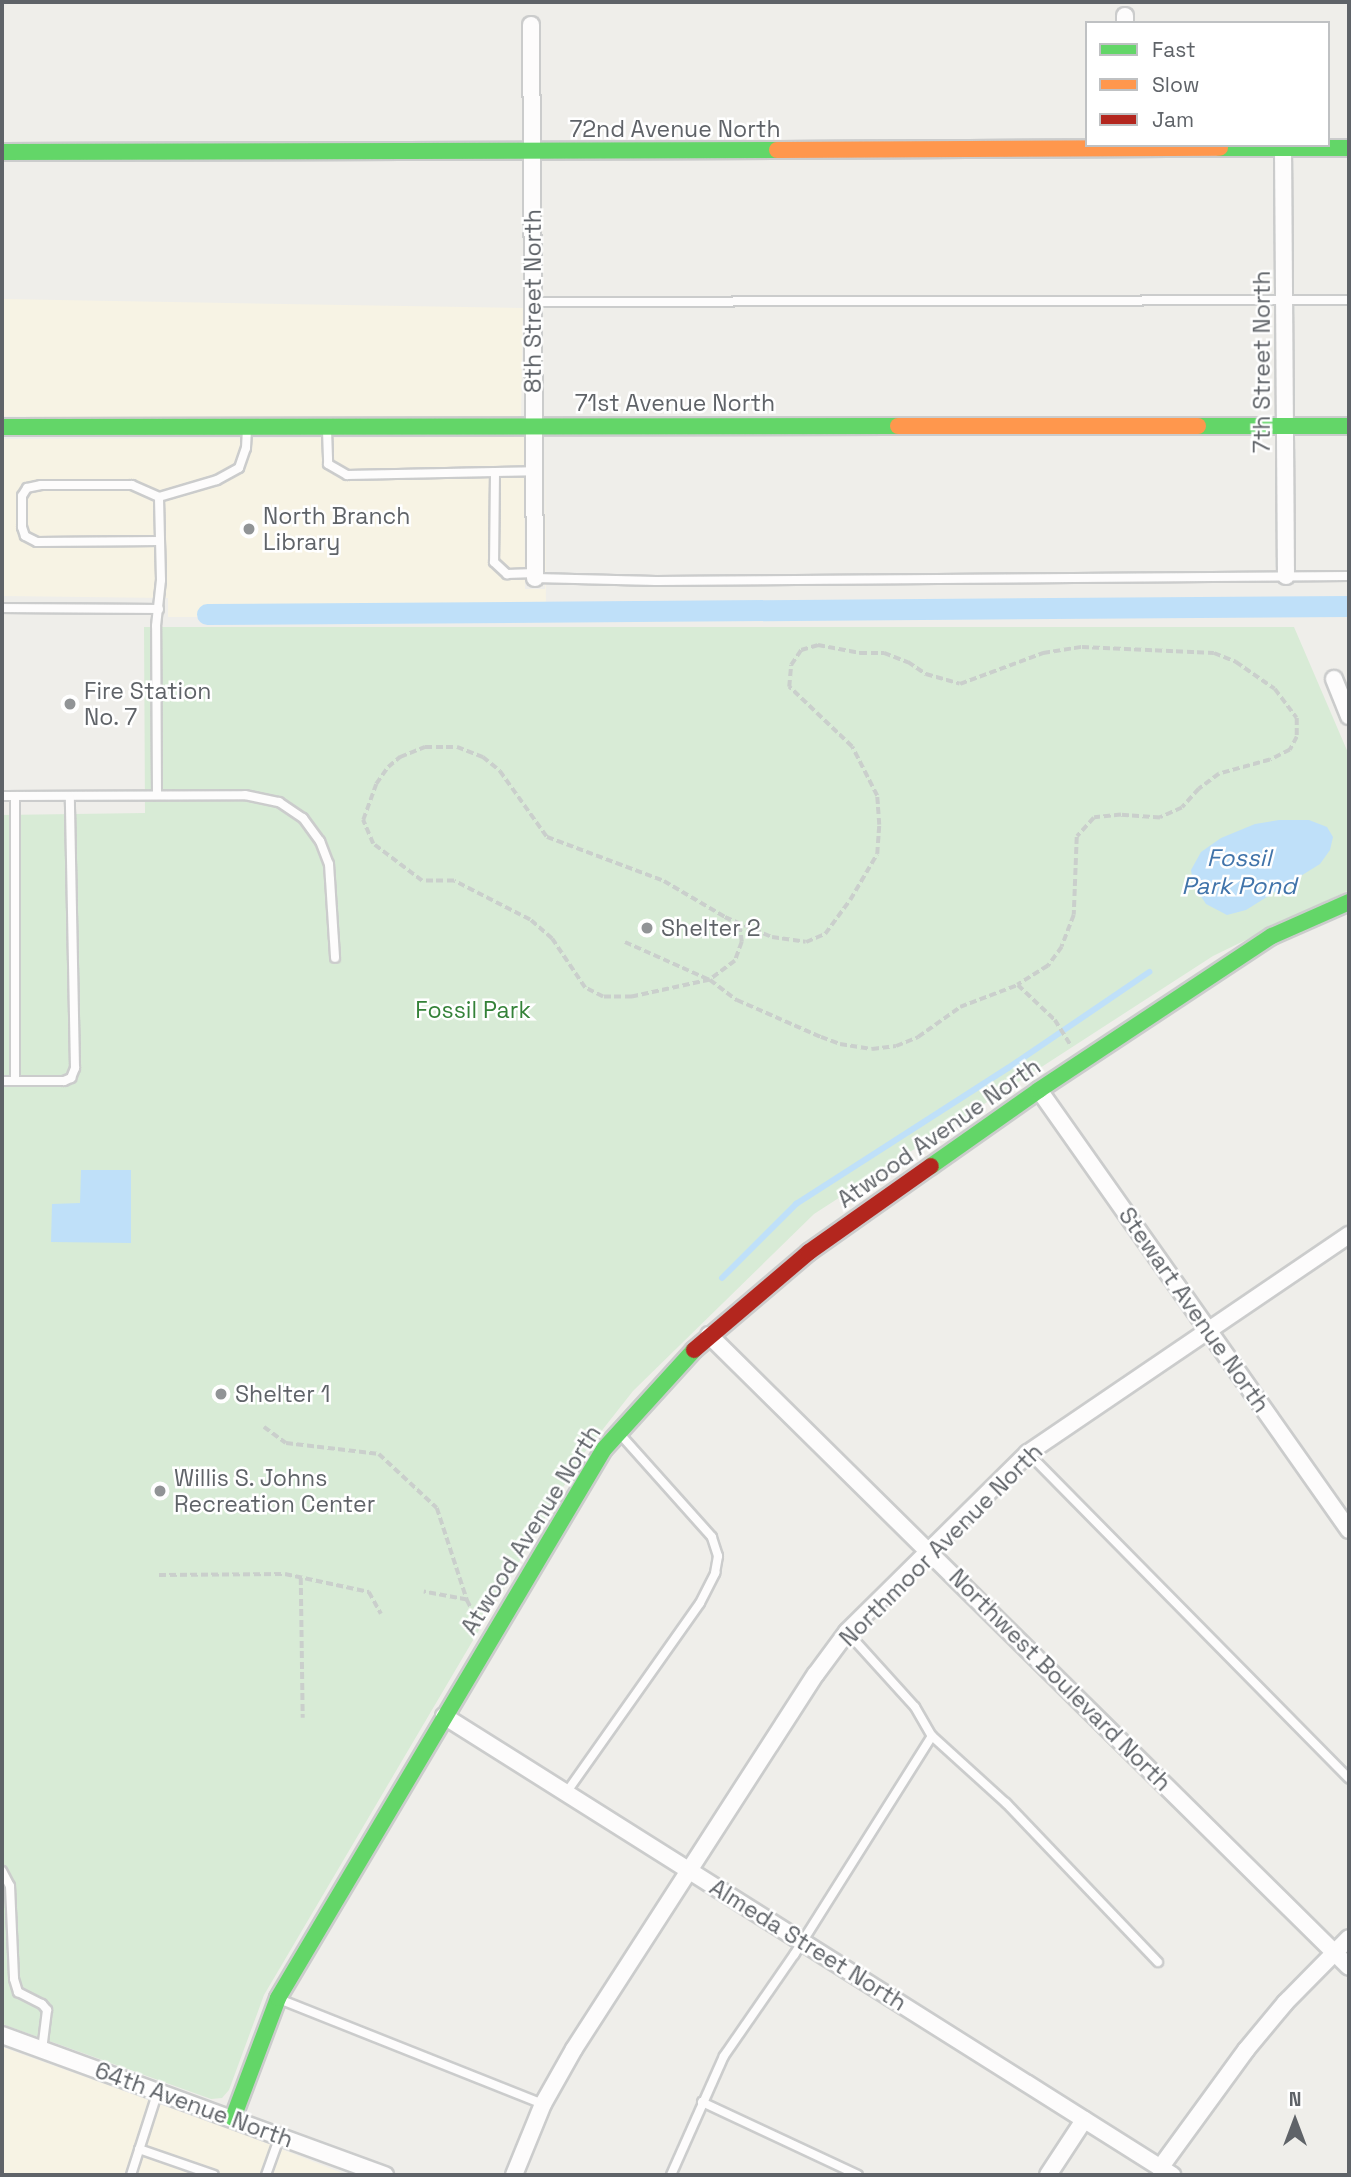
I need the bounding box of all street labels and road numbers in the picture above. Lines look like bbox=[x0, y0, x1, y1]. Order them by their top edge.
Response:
street label: 72nd Avenue North bbox=[569, 115, 781, 143]
street label: 8th Street North bbox=[519, 209, 547, 393]
street label: 7th Street North bbox=[1248, 271, 1276, 453]
street label: 71st Avenue North bbox=[575, 389, 775, 417]
street label: Atwood Avenue North bbox=[832, 1052, 1046, 1214]
street label: Stewart Avenue North bbox=[1113, 1202, 1275, 1418]
street label: Atwood Avenue North bbox=[455, 1420, 607, 1640]
street label: Northmoor Avenue North bbox=[834, 1438, 1048, 1652]
street label: Northwest Boulevard North bbox=[943, 1563, 1177, 1797]
street label: Almeda Street North bbox=[705, 1873, 911, 2017]
street label: 64th Avenue North bbox=[91, 2056, 297, 2154]

